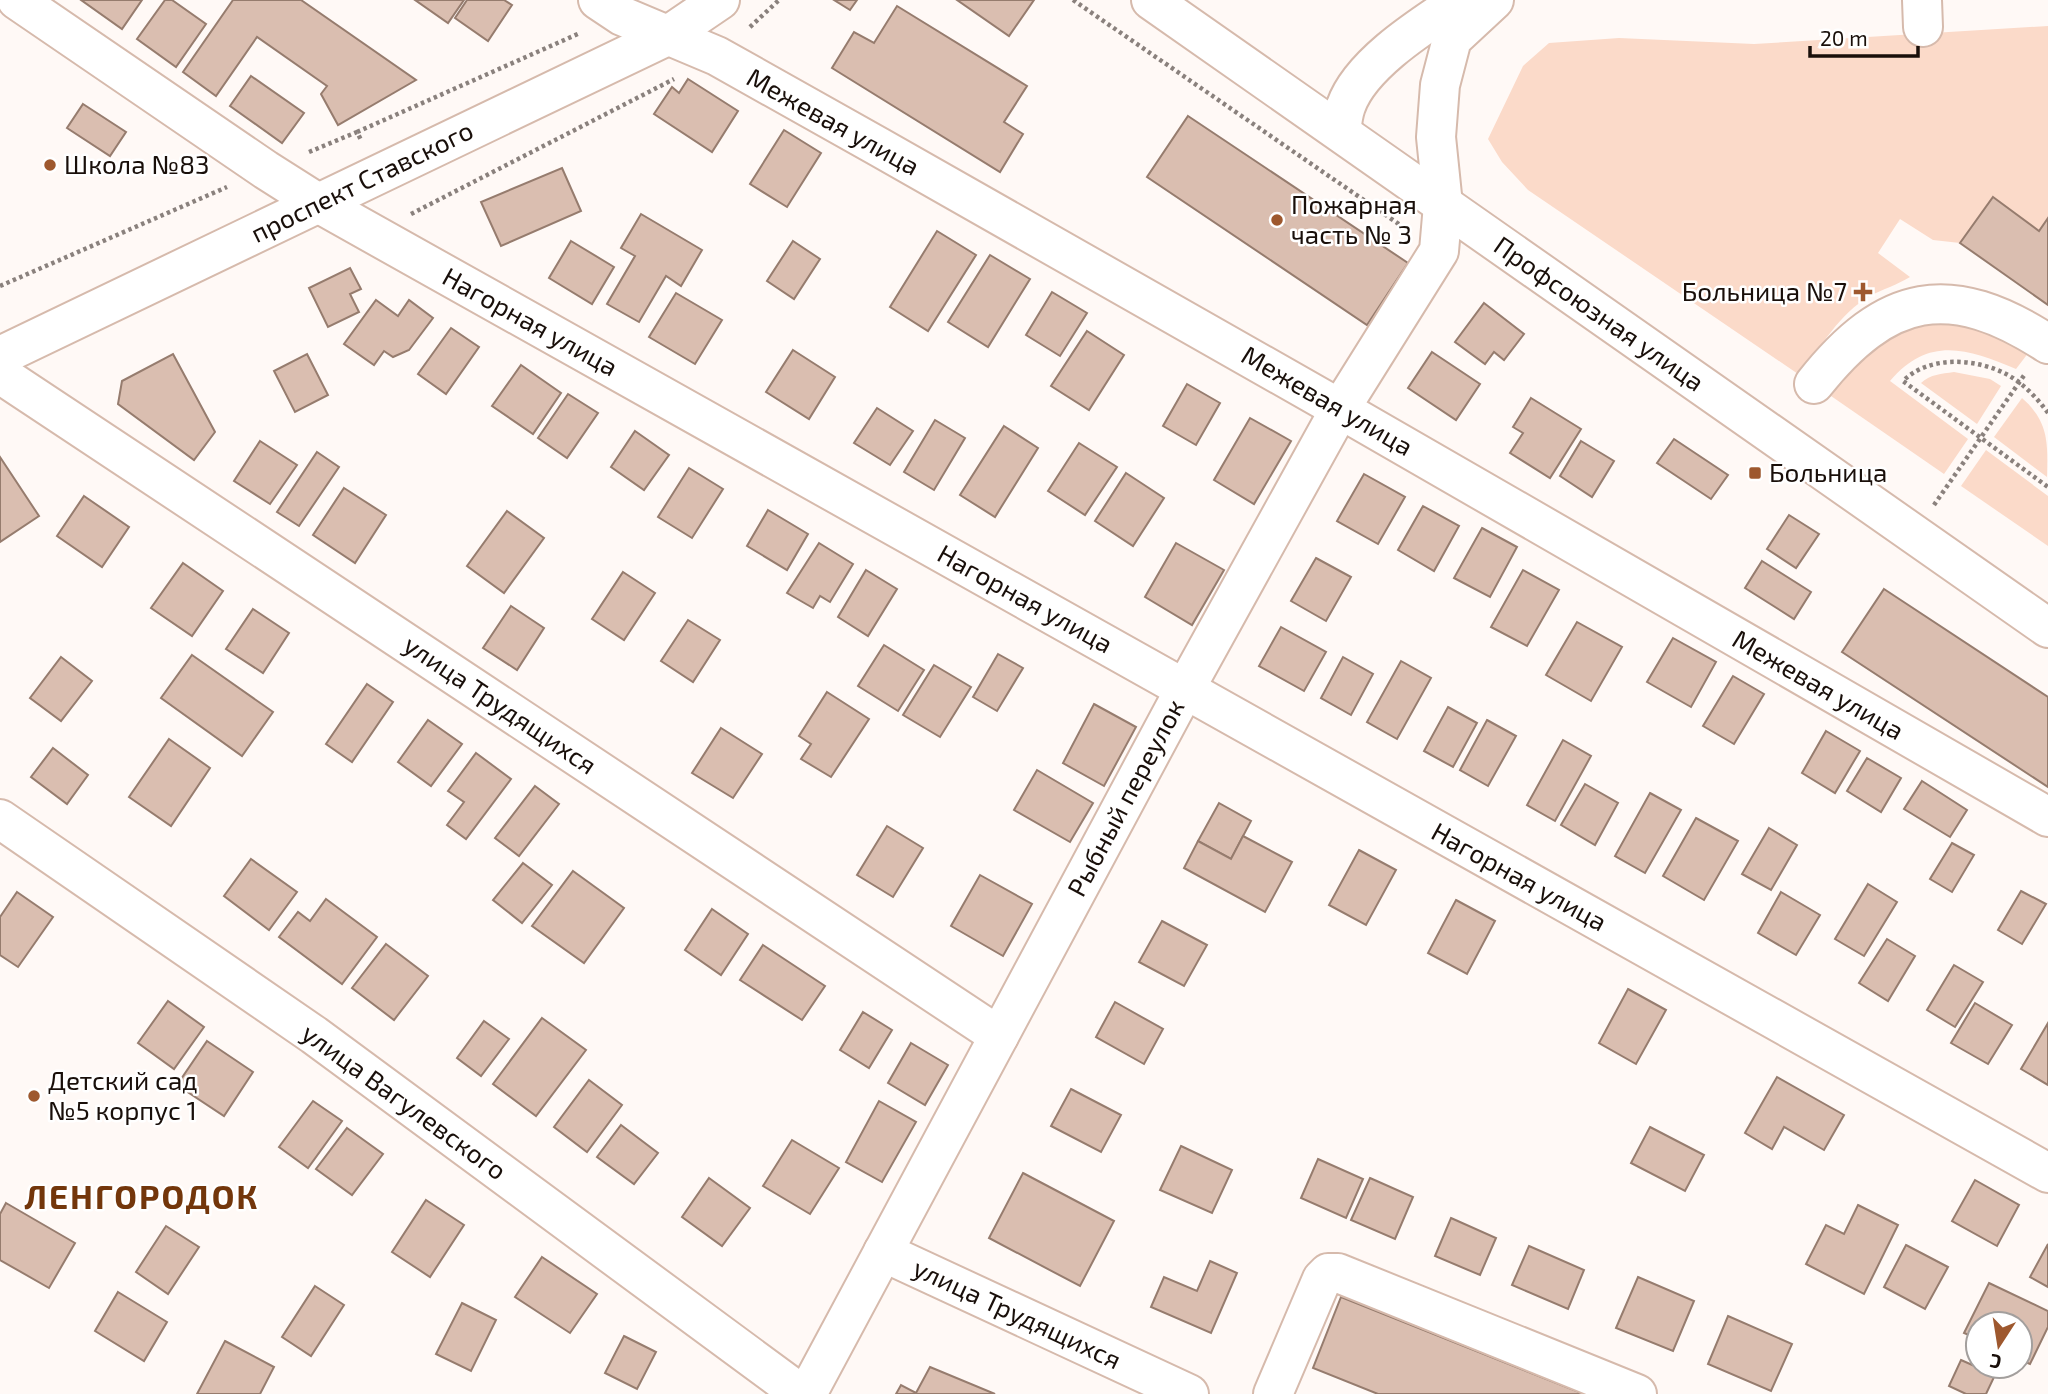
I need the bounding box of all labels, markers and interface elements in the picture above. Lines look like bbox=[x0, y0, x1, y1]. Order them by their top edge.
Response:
scale bar bbox=[1810, 14, 1918, 58]
text: 20 m bbox=[1820, 25, 1868, 50]
street label: Межевая улица bbox=[742, 60, 925, 182]
street label: проспект Ставского bbox=[245, 113, 478, 248]
place label: Школа №83 bbox=[64, 148, 209, 179]
marker: Школа №83 bbox=[42, 157, 58, 173]
place label: Пожарная часть № 3 bbox=[1291, 188, 1417, 249]
marker: Пожарная часть № 3 bbox=[1269, 212, 1285, 228]
street label: Профсоюзная улица bbox=[1488, 229, 1711, 398]
street label: Нагорная улица bbox=[437, 260, 624, 383]
place label: Больница №7 bbox=[1682, 275, 1847, 306]
marker: Больница №7 bbox=[1853, 282, 1873, 302]
street label: Межевая улица bbox=[1236, 338, 1419, 462]
place label: Больница bbox=[1769, 456, 1887, 487]
marker: Больница bbox=[1747, 465, 1763, 481]
street label: Нагорная улица bbox=[932, 537, 1119, 660]
street label: Межевая улица bbox=[1727, 622, 1910, 746]
street label: улица Трудящихся bbox=[398, 628, 603, 781]
street label: Рыбный переулок bbox=[1060, 694, 1191, 901]
street label: Нагорная улица bbox=[1426, 815, 1613, 938]
street label: улица Вагулевского bbox=[296, 1016, 513, 1186]
place label: Детский сад №5 корпус 1 bbox=[48, 1064, 198, 1126]
marker: Детский сад №5 корпус 1 bbox=[26, 1088, 42, 1104]
district label: ЛЕНГОРОДОК bbox=[24, 1176, 260, 1216]
street label: улица Трудящихся bbox=[908, 1251, 1127, 1375]
north arrow bbox=[1964, 1310, 2034, 1380]
text: С bbox=[1987, 1350, 2003, 1375]

